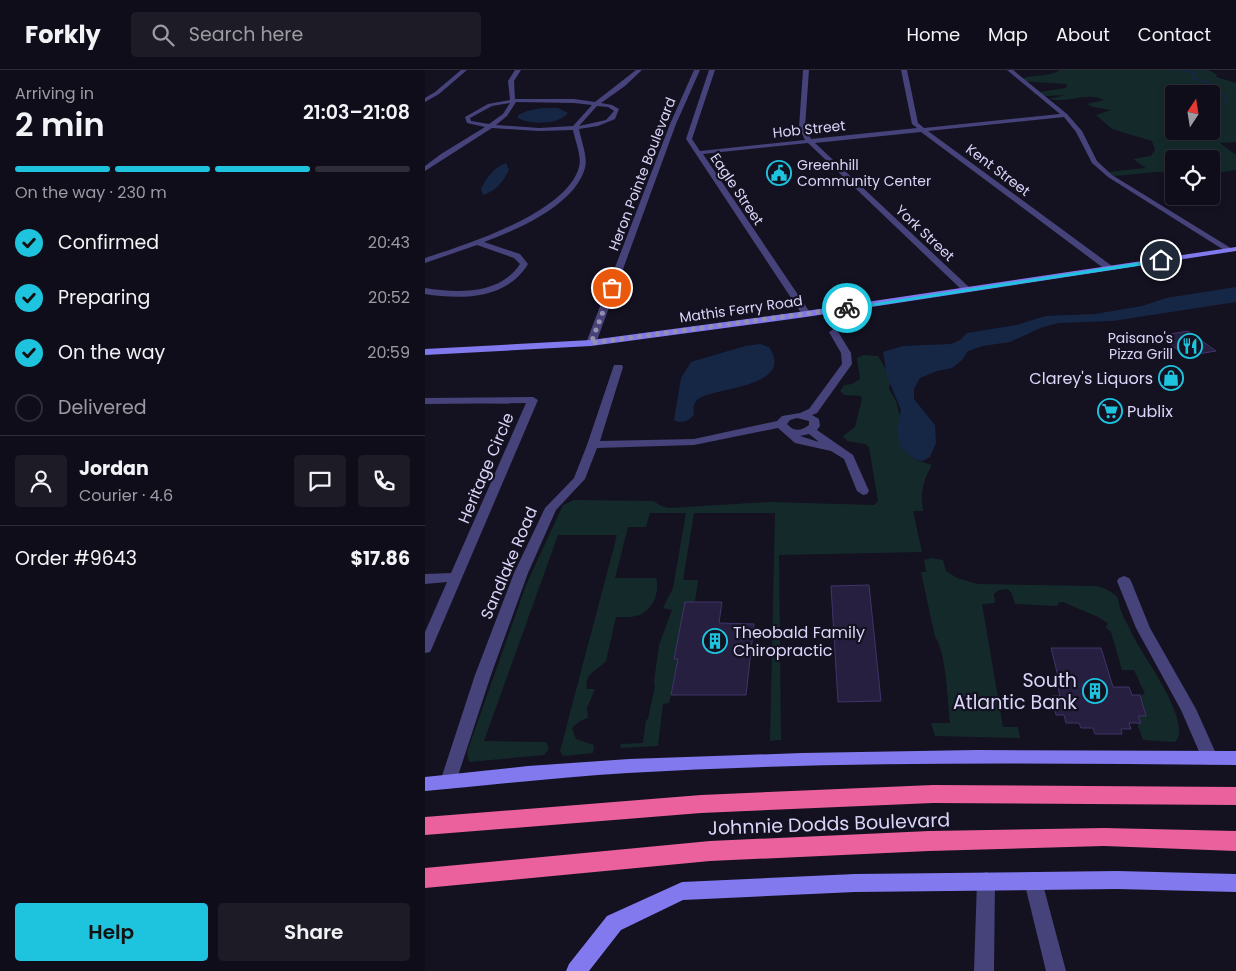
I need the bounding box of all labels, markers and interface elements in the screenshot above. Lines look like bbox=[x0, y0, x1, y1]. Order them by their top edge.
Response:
search box bbox=[131, 12, 481, 57]
text: Forkly bbox=[25, 18, 101, 51]
icon: search bbox=[149, 21, 177, 49]
text: Search here bbox=[189, 21, 303, 48]
text: Home bbox=[906, 22, 960, 47]
text: Map bbox=[988, 22, 1028, 47]
text: About bbox=[1056, 22, 1110, 47]
text: Contact bbox=[1138, 22, 1211, 47]
text: Arriving in bbox=[15, 82, 94, 105]
north arrow bbox=[1165, 85, 1220, 140]
map controls bbox=[1165, 85, 1220, 205]
street label: Heron Pointe Boulevard bbox=[603, 94, 681, 254]
text: 21:03–21:08 bbox=[303, 99, 410, 126]
text: 2 min bbox=[15, 102, 105, 147]
street label: Hob Street bbox=[772, 115, 846, 143]
street label: Kent Street bbox=[962, 139, 1034, 201]
street label: Eagle Street bbox=[706, 149, 768, 229]
button: locate bbox=[1165, 150, 1220, 205]
place label: Greenhill Community Center bbox=[797, 155, 931, 191]
public building icon: Greenhill Community Center bbox=[766, 160, 792, 186]
text: On the way · 230 m bbox=[15, 181, 167, 204]
street label: York Street bbox=[891, 200, 959, 266]
icon: check bbox=[15, 229, 43, 257]
text: Confirmed bbox=[58, 229, 159, 256]
text: 20:43 bbox=[368, 231, 410, 254]
pin bbox=[1140, 239, 1182, 281]
icon: home bbox=[1147, 246, 1175, 274]
pin bbox=[591, 267, 633, 309]
icon: bag bbox=[598, 274, 626, 302]
courier bbox=[822, 283, 872, 333]
icon: check bbox=[15, 284, 43, 312]
text: Preparing bbox=[58, 284, 150, 311]
text: 20:52 bbox=[368, 286, 410, 309]
street label: Mathis Ferry Road bbox=[678, 290, 804, 328]
icon: bike bbox=[833, 294, 861, 322]
place label: Paisano's Pizza Grill bbox=[1108, 328, 1173, 364]
restaurant icon: Paisano's Pizza Grill bbox=[1177, 333, 1203, 359]
icon: check bbox=[15, 339, 43, 367]
text: On the way bbox=[58, 339, 165, 366]
text: 20:59 bbox=[367, 341, 410, 364]
shop icon: Clarey's Liquors bbox=[1158, 365, 1184, 391]
place label: Clarey's Liquors bbox=[1029, 367, 1153, 390]
text: Delivered bbox=[58, 394, 147, 421]
supermarket icon: Publix bbox=[1097, 398, 1123, 424]
place label: Publix bbox=[1127, 400, 1173, 423]
street label: Heritage Circle bbox=[452, 409, 520, 527]
button: person bbox=[15, 455, 67, 507]
text: Jordan bbox=[79, 455, 149, 482]
button: chat bbox=[294, 455, 346, 507]
button: phone bbox=[358, 455, 410, 507]
text: Courier · 4.6 bbox=[79, 484, 173, 507]
street label: Sandlake Road bbox=[475, 503, 543, 623]
text: Order #9643 bbox=[15, 545, 137, 572]
text: $17.86 bbox=[350, 545, 410, 572]
place label: Theobald Family Chiropractic bbox=[733, 621, 865, 662]
building icon: Theobald Family Chiropractic bbox=[702, 628, 728, 654]
place label: South Atlantic Bank bbox=[953, 667, 1077, 716]
building icon: South Atlantic Bank bbox=[1082, 678, 1108, 704]
street label: Johnnie Dodds Boulevard bbox=[707, 806, 951, 842]
button: Help bbox=[15, 903, 208, 961]
button: Share bbox=[218, 903, 410, 961]

